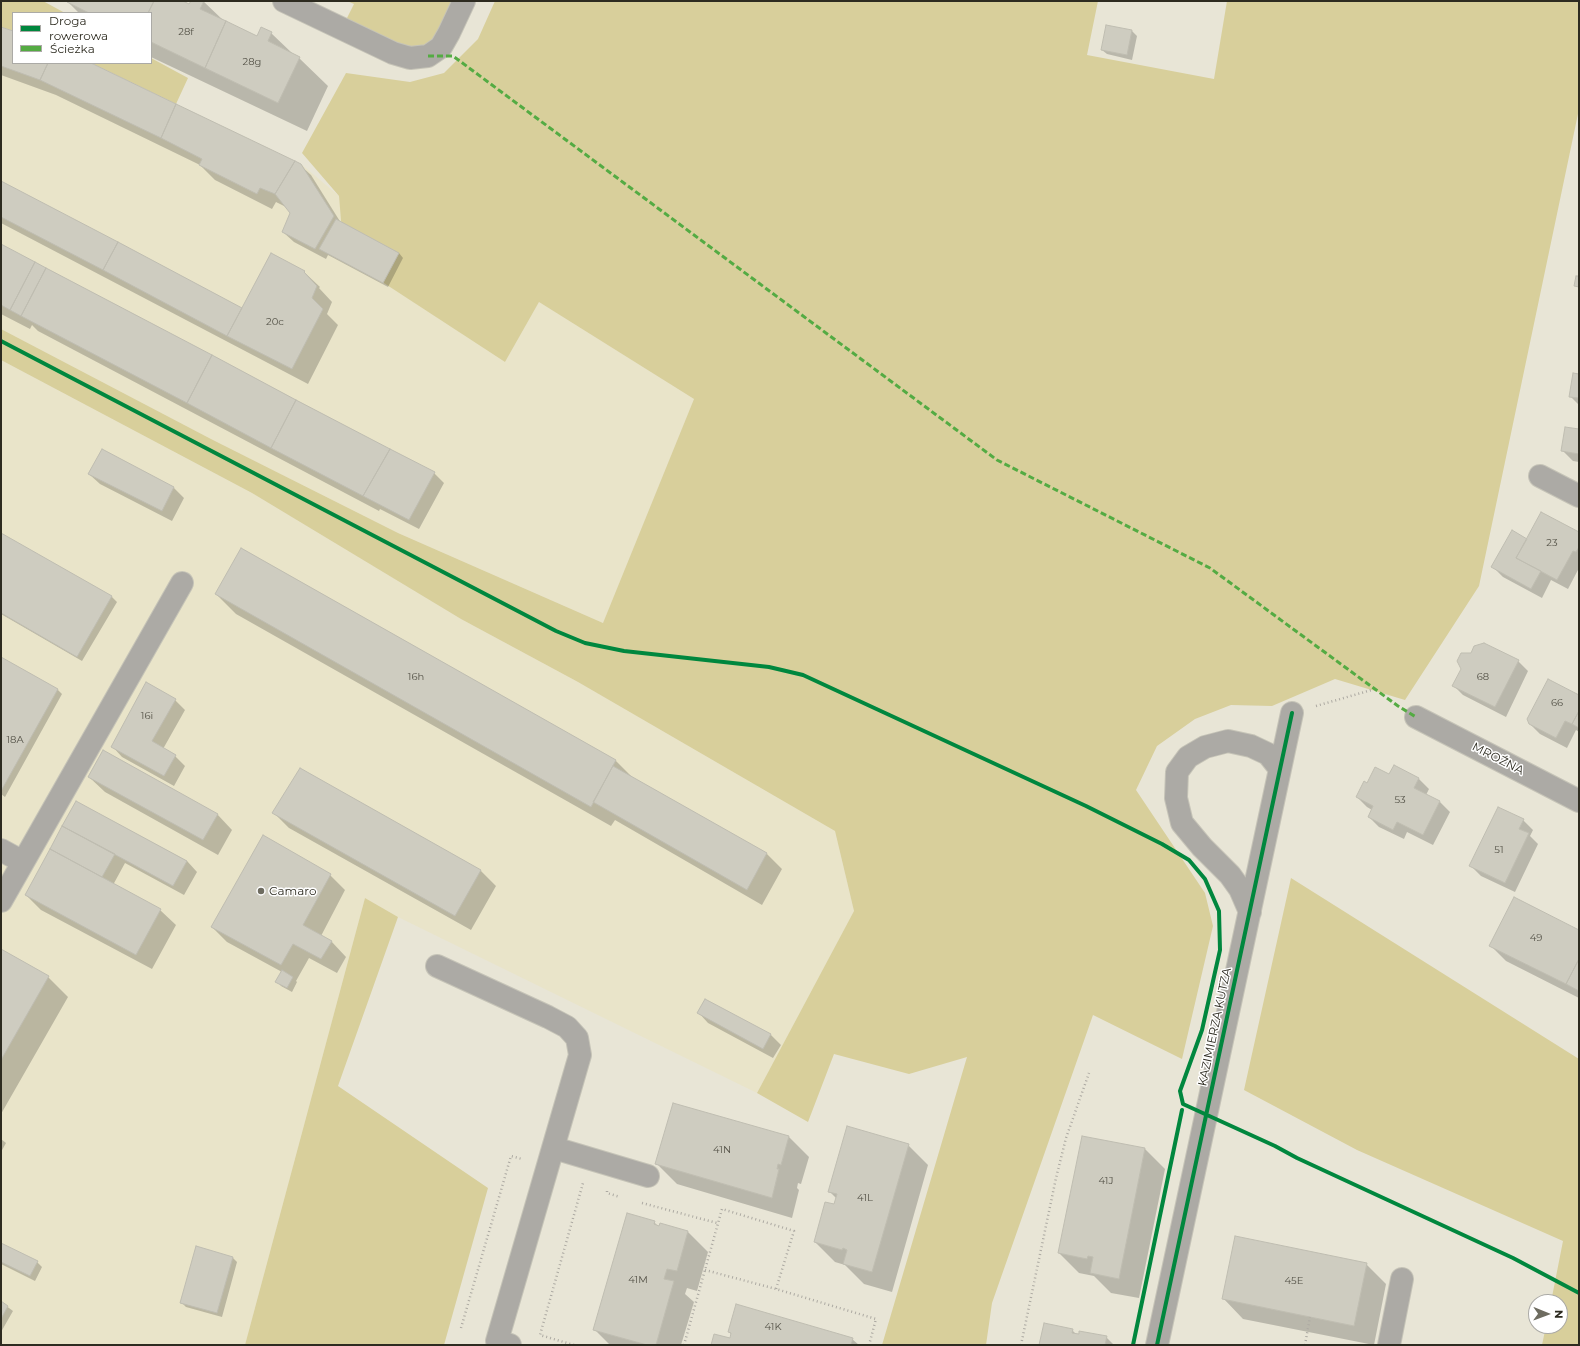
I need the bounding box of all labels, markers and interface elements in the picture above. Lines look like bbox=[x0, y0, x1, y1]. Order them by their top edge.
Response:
legend bbox=[12, 12, 152, 64]
text: Droga rowerowa bbox=[49, 13, 108, 43]
house number: 28f bbox=[178, 26, 194, 38]
text: Ścieżka bbox=[50, 41, 95, 56]
house number: 28g bbox=[243, 56, 261, 68]
house number: 20c bbox=[266, 316, 284, 328]
house number: 23 bbox=[1546, 537, 1558, 549]
house number: 16h bbox=[408, 671, 424, 683]
house number: 68 bbox=[1477, 671, 1489, 683]
house number: 66 bbox=[1551, 697, 1563, 709]
house number: 16i bbox=[141, 710, 153, 722]
house number: 18A bbox=[6, 734, 24, 746]
street label: MROŹNA bbox=[1470, 740, 1526, 778]
house number: 53 bbox=[1394, 794, 1406, 806]
house number: 51 bbox=[1494, 844, 1504, 856]
place label: Camaro bbox=[269, 884, 316, 898]
marker: Camaro bbox=[256, 886, 266, 896]
house number: 49 bbox=[1530, 932, 1542, 944]
street label: KAZIMIERZA KUTZA bbox=[1195, 966, 1235, 1088]
house number: 41N bbox=[713, 1144, 731, 1156]
house number: 41J bbox=[1099, 1175, 1113, 1187]
house number: 41L bbox=[857, 1192, 873, 1204]
house number: 41M bbox=[628, 1274, 648, 1286]
house number: 45E bbox=[1285, 1275, 1303, 1287]
north arrow bbox=[1528, 1294, 1568, 1334]
text: N bbox=[1552, 1310, 1566, 1319]
house number: 41K bbox=[764, 1321, 782, 1333]

